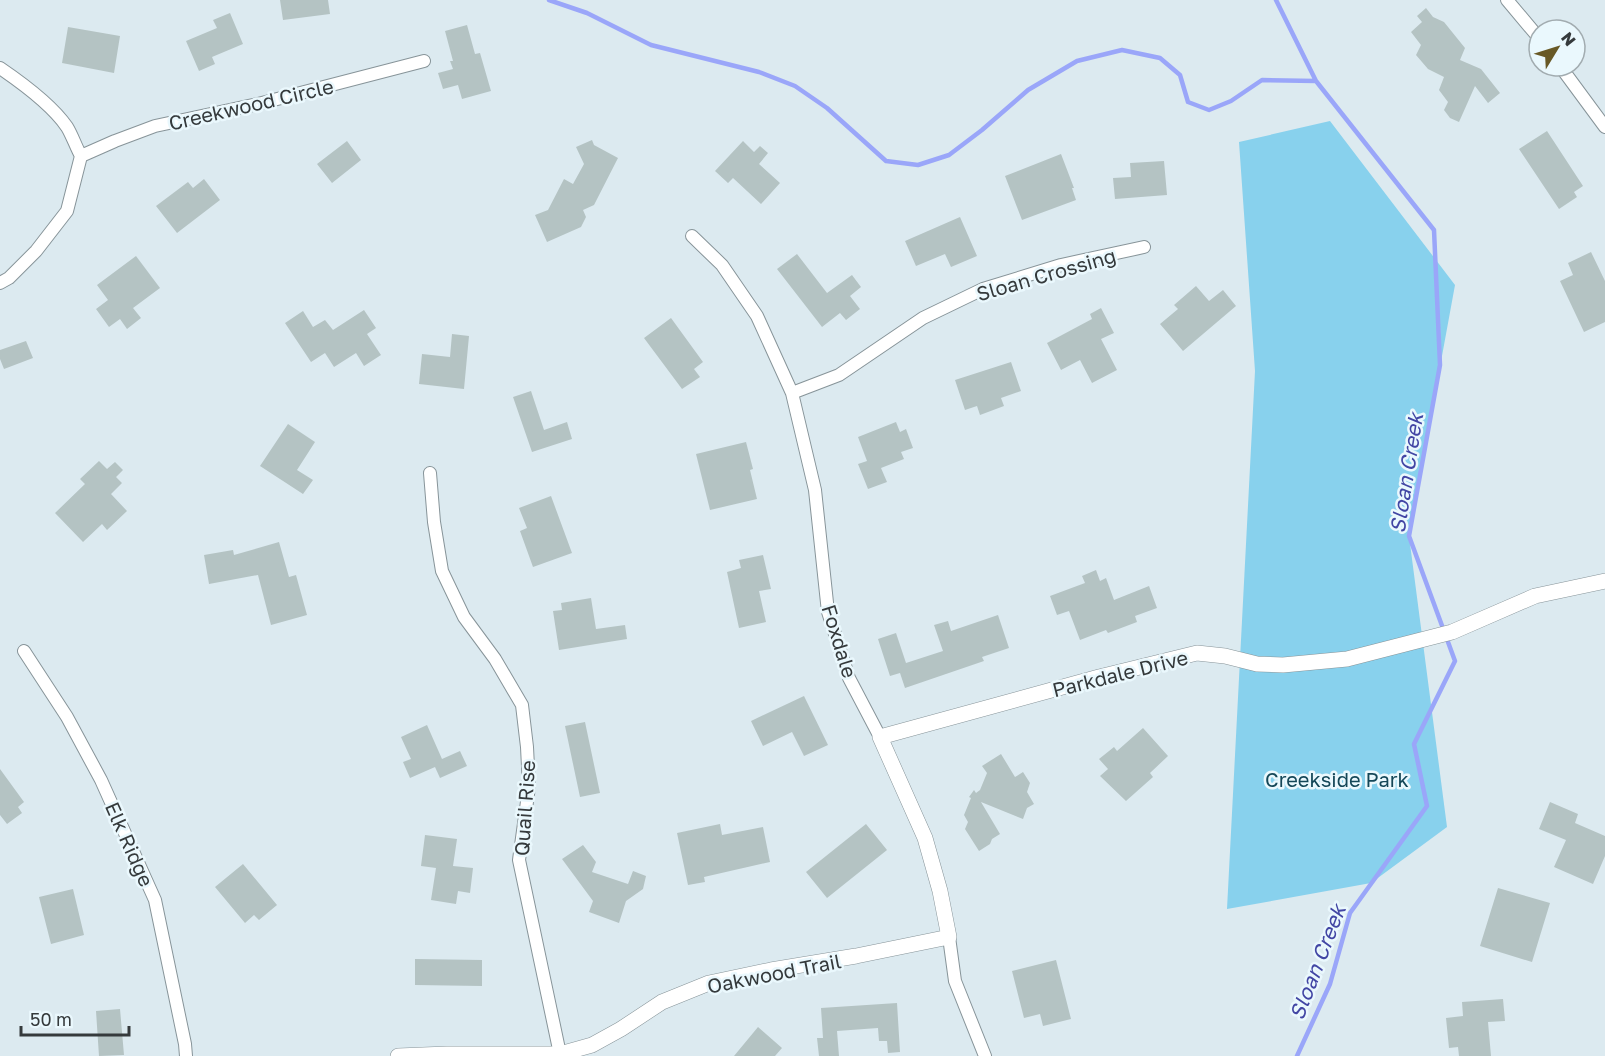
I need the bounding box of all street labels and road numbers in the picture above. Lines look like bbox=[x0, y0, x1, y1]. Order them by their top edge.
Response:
street label: Creekwood Circle bbox=[166, 73, 336, 135]
street label: Sloan Crossing bbox=[973, 243, 1119, 305]
street label: Foxdale bbox=[818, 601, 862, 681]
street label: Parkdale Drive bbox=[1050, 645, 1190, 701]
street label: Quail Rise bbox=[509, 759, 539, 857]
street label: Elk Ridge bbox=[101, 798, 159, 890]
street label: Oakwood Trail bbox=[705, 948, 843, 998]

